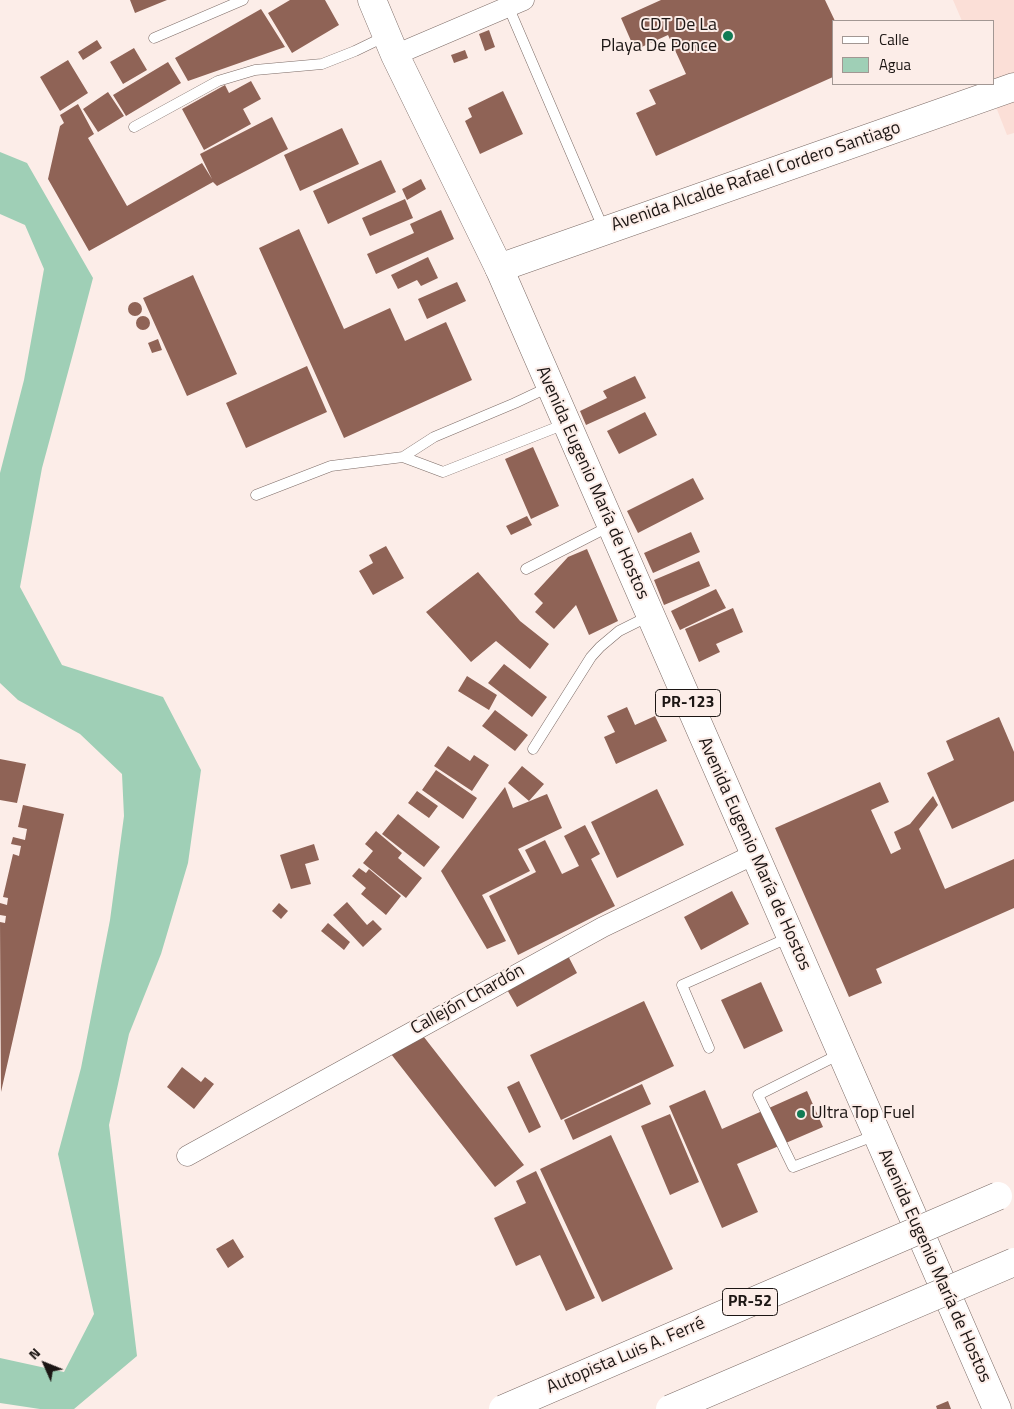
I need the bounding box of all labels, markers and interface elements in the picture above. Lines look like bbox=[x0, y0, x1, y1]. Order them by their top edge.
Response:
place label: CDT De La Playa De Ponce bbox=[600, 15, 717, 58]
legend bbox=[832, 20, 994, 85]
text: Calle bbox=[879, 28, 909, 51]
marker: CDT De La Playa De Ponce bbox=[721, 29, 735, 43]
text: Agua bbox=[879, 53, 911, 76]
street label: Avenida Alcalde Rafael Cordero Santiago bbox=[609, 117, 903, 237]
street label: Avenida Eugenio María de Hostos bbox=[531, 363, 653, 603]
road number: PR-123 bbox=[656, 690, 720, 716]
street label: Avenida Eugenio María de Hostos bbox=[693, 734, 815, 974]
street label: Callejón Chardón bbox=[407, 960, 529, 1040]
place label: Ultra Top Fuel bbox=[811, 1103, 915, 1125]
marker: Ultra Top Fuel bbox=[795, 1108, 807, 1120]
street label: Avenida Eugenio María de Hostos bbox=[873, 1146, 995, 1386]
road number: PR-52 bbox=[722, 1288, 778, 1315]
street label: Autopista Luis A. Ferré bbox=[544, 1313, 708, 1399]
north arrow bbox=[20, 1339, 70, 1389]
text: N bbox=[23, 1342, 45, 1364]

